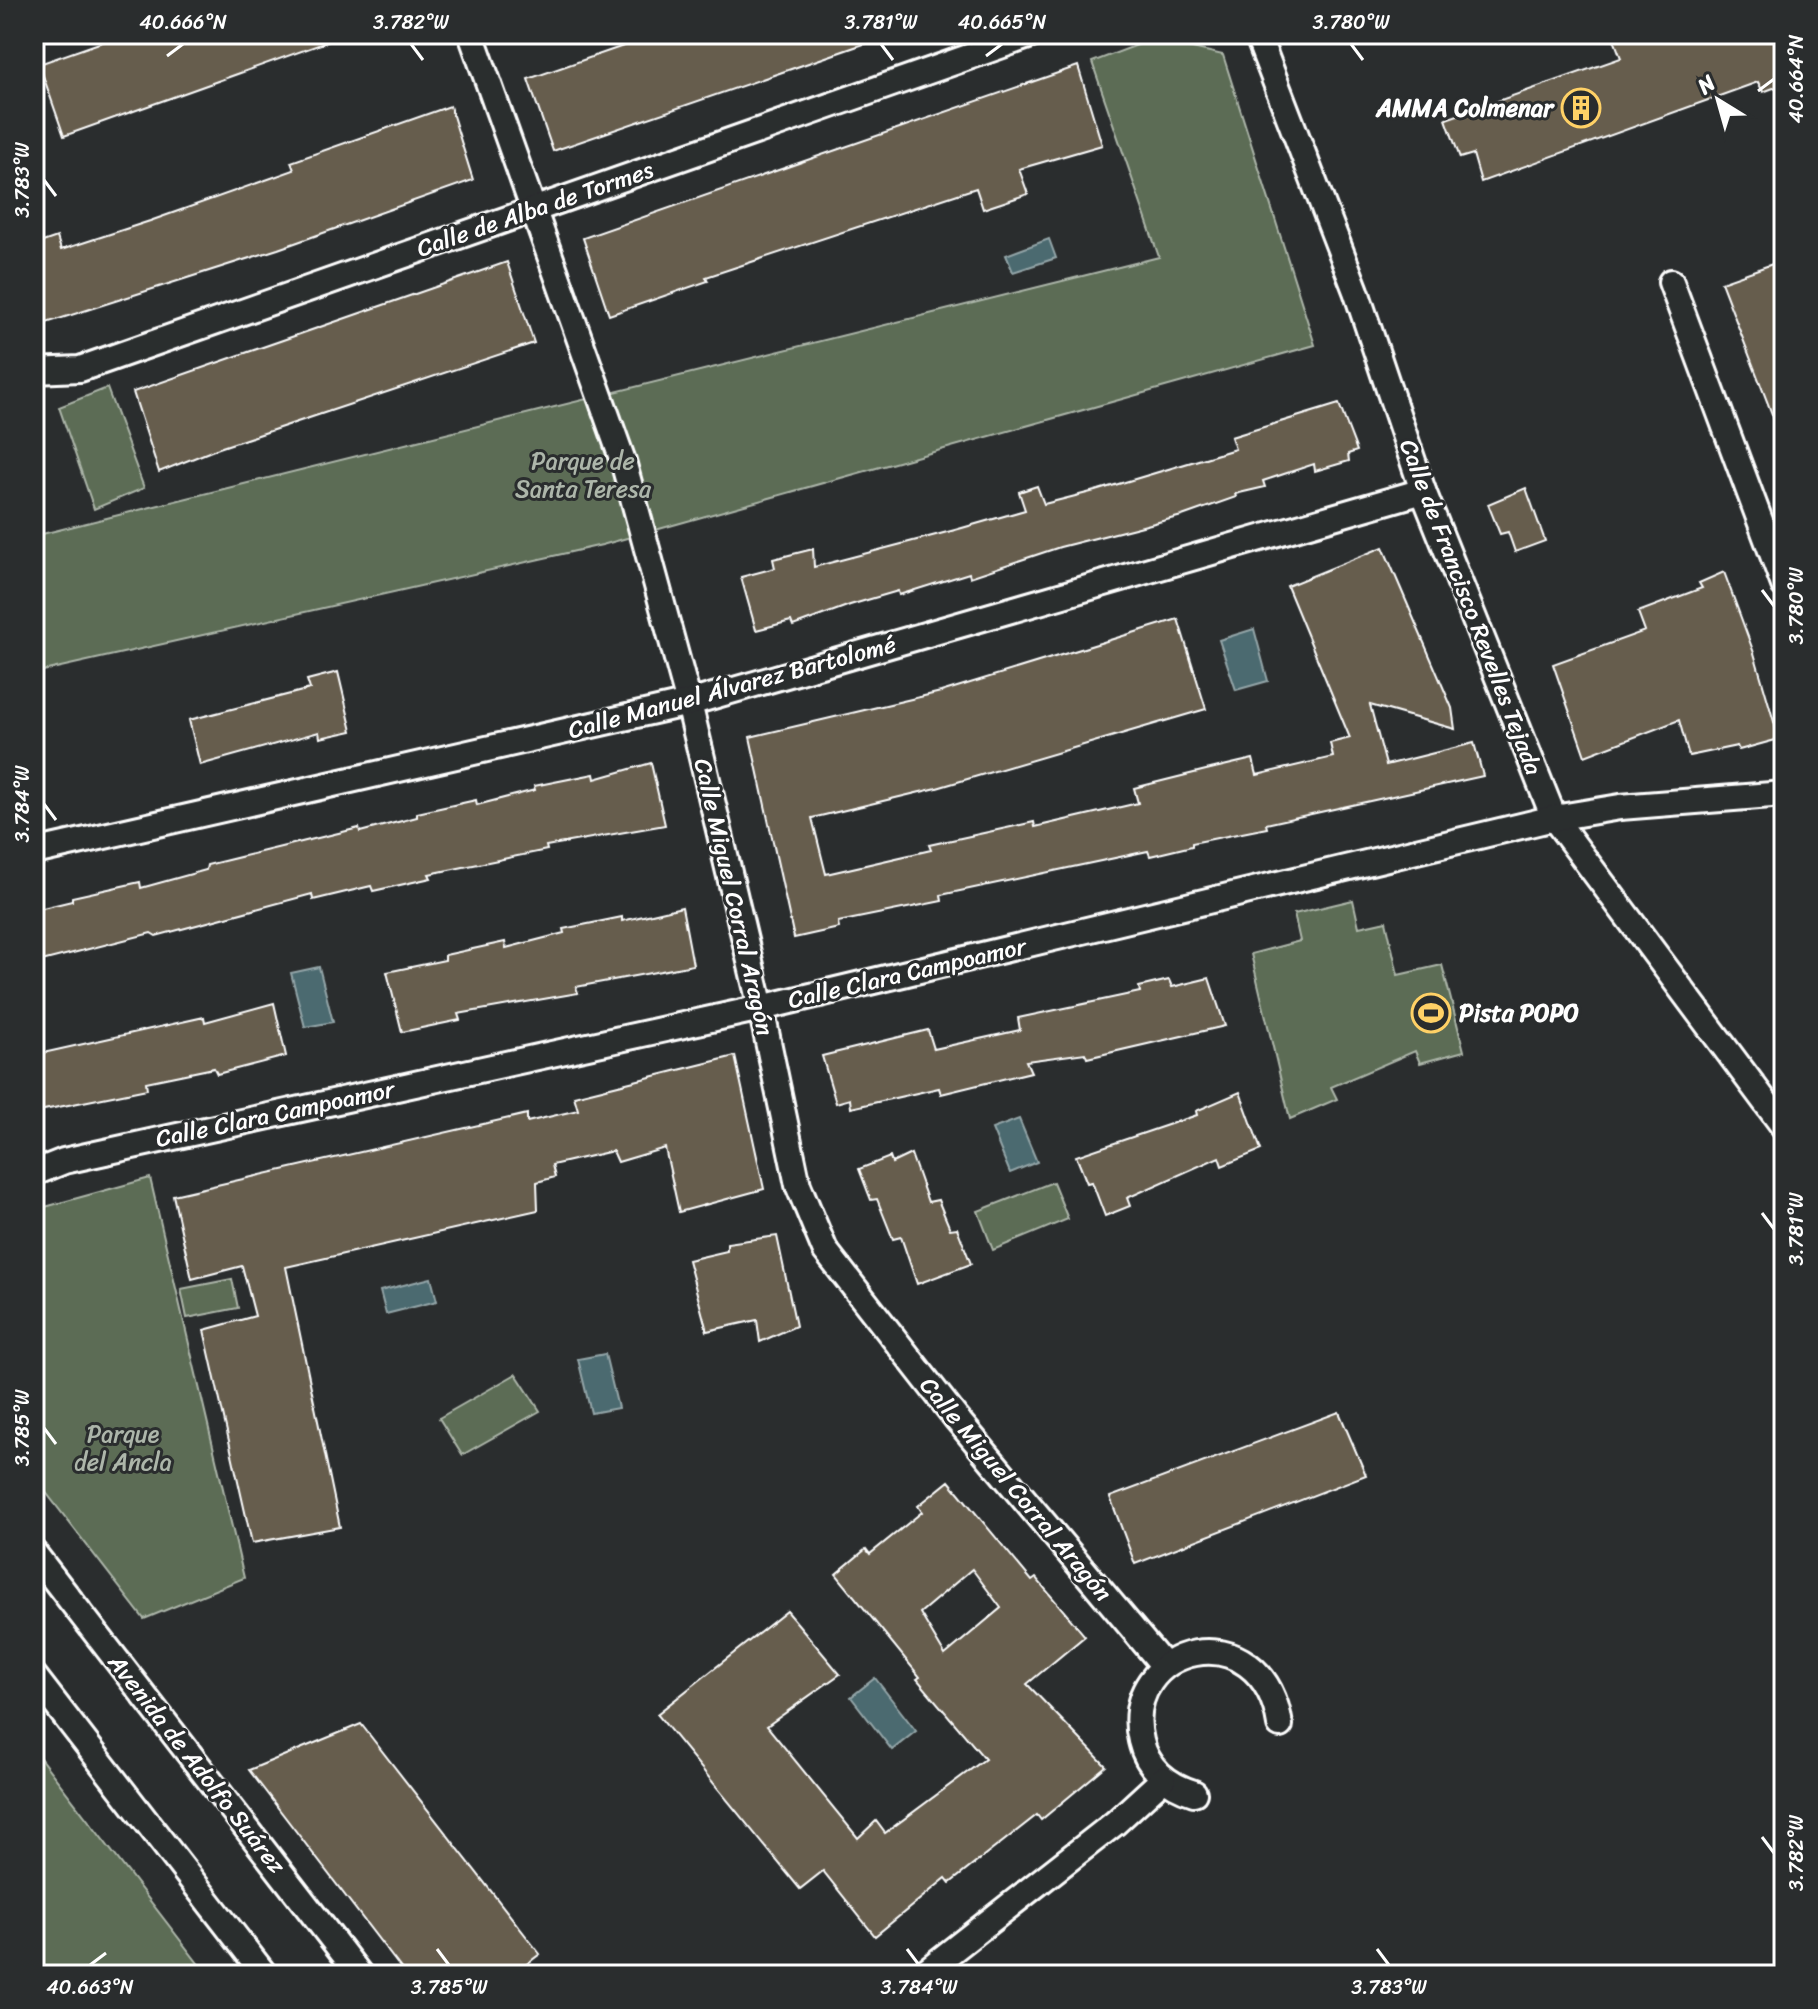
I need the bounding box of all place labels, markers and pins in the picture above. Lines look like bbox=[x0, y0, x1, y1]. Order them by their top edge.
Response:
place label: AMMA Colmenar bbox=[1375, 87, 1555, 129]
building icon: AMMA Colmenar bbox=[1560, 87, 1602, 129]
sports icon: Pista POPO bbox=[1410, 992, 1452, 1034]
place label: Pista POPO bbox=[1459, 992, 1579, 1034]

